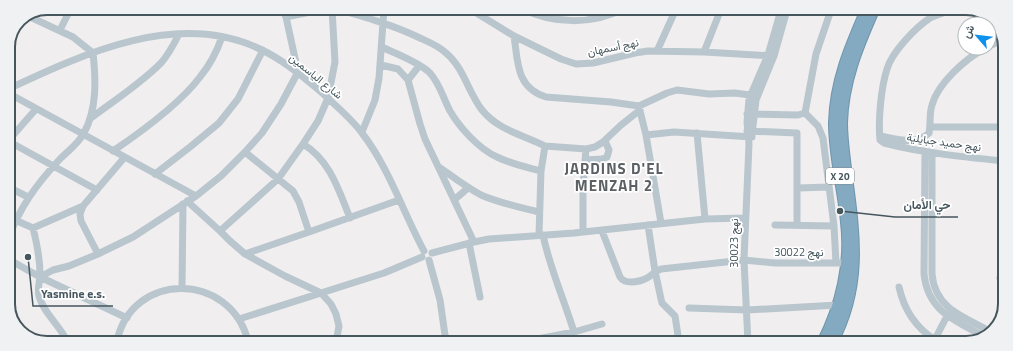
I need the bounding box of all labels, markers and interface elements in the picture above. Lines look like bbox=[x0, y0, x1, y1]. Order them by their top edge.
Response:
north arrow bbox=[957, 16, 997, 56]
text: ش bbox=[958, 22, 978, 41]
street label: نهج أسمهان bbox=[586, 34, 640, 60]
street label: شارع الياسمين bbox=[286, 50, 346, 103]
street label: نهج حميد جبايلية bbox=[906, 129, 982, 155]
district label: JARDINS D'EL MENZAH 2 bbox=[564, 157, 664, 197]
road number: X 20 bbox=[826, 168, 854, 184]
callout: حي الأمان bbox=[895, 193, 958, 217]
text: حي الأمان bbox=[903, 195, 951, 215]
street label: نهج 30023 bbox=[726, 218, 742, 268]
street label: نهج 30022 bbox=[774, 244, 824, 260]
callout: Yasmine e.s. bbox=[33, 282, 113, 306]
text: Yasmine e.s. bbox=[41, 284, 105, 303]

